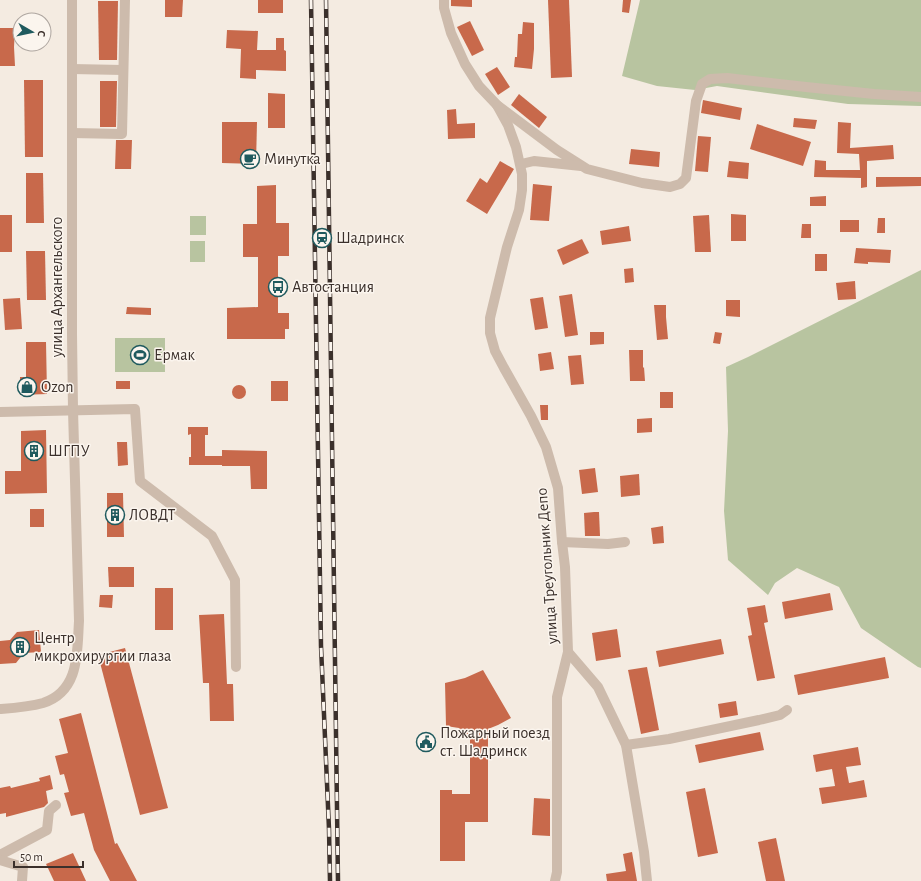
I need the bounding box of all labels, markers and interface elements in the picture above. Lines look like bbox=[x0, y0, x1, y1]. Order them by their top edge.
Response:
north arrow bbox=[12, 12, 52, 52]
text: С bbox=[35, 30, 47, 37]
cafe icon: Минутка bbox=[239, 148, 261, 170]
place label: Минутка bbox=[264, 151, 321, 168]
street label: улица Архангельского bbox=[49, 216, 66, 358]
station icon: Шадринск bbox=[311, 227, 333, 249]
place label: Шадринск bbox=[336, 230, 405, 246]
bus stop icon: Автостанция bbox=[267, 276, 289, 298]
place label: Автостанция bbox=[292, 279, 374, 295]
sports icon: Ермак bbox=[129, 344, 151, 366]
place label: Ермак bbox=[154, 347, 195, 363]
shop icon: Ozon bbox=[16, 376, 38, 398]
place label: Ozon bbox=[41, 379, 73, 395]
building icon: ШГПУ bbox=[23, 440, 45, 462]
place label: ШГПУ bbox=[48, 443, 90, 459]
street label: улица Треугольник Депо bbox=[534, 487, 562, 646]
building icon: ЛОВДТ bbox=[104, 504, 126, 526]
place label: ЛОВДТ bbox=[129, 507, 176, 523]
place label: Центр микрохирургии глаза bbox=[34, 630, 171, 665]
building icon: Центр микрохирургии глаза bbox=[9, 636, 31, 658]
place label: Пожарный поезд ст. Шадринск bbox=[440, 725, 550, 759]
public building icon: Пожарный поезд ст. Шадринск bbox=[415, 731, 437, 753]
scale bar bbox=[14, 843, 83, 869]
text: 50 m bbox=[20, 851, 43, 863]

